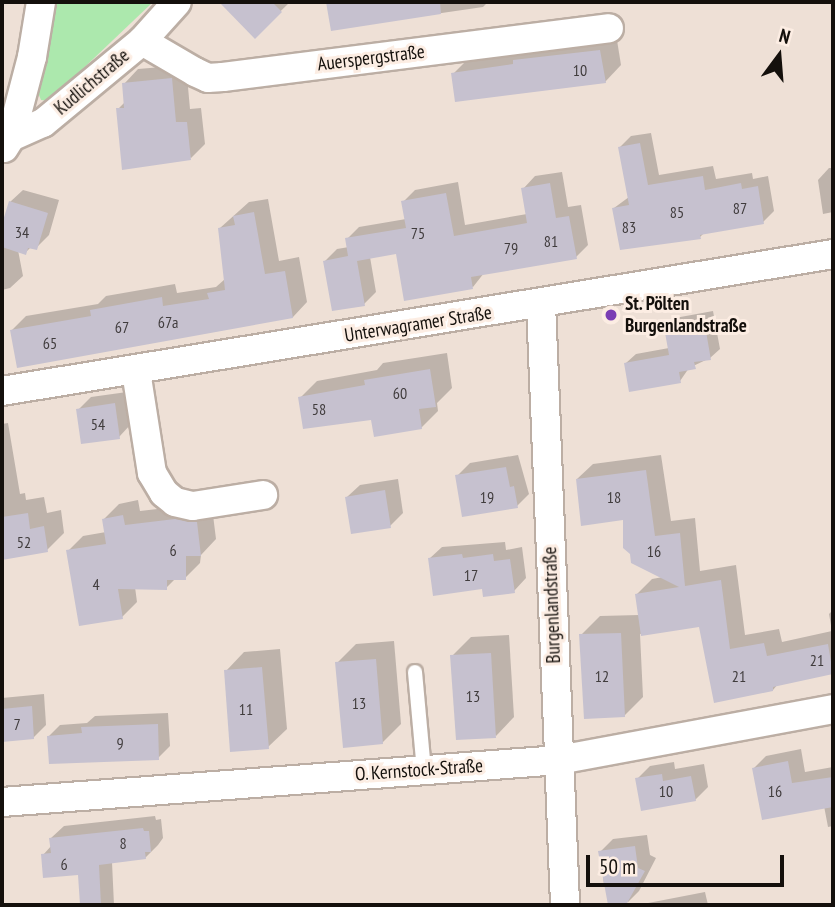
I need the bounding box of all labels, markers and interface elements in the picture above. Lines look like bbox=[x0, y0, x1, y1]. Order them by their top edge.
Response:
north arrow bbox=[744, 21, 814, 91]
text: N bbox=[777, 23, 793, 49]
street label: Auerspergstraße bbox=[316, 40, 426, 76]
street label: Kudlichstraße bbox=[50, 44, 134, 120]
house number: 10 bbox=[573, 60, 587, 80]
house number: 87 bbox=[733, 198, 747, 218]
house number: 85 bbox=[670, 202, 684, 222]
house number: 83 bbox=[622, 217, 636, 237]
house number: 34 bbox=[15, 222, 29, 242]
house number: 75 bbox=[411, 223, 425, 243]
house number: 81 bbox=[544, 231, 558, 251]
house number: 79 bbox=[504, 238, 518, 258]
place label: St. Pölten Burgenlandstraße bbox=[625, 293, 747, 337]
street label: Unterwagramer Straße bbox=[343, 301, 493, 347]
marker: St. Pölten Burgenlandstraße bbox=[603, 307, 619, 323]
house number: 67a bbox=[158, 312, 178, 332]
house number: 67 bbox=[115, 317, 129, 337]
house number: 65 bbox=[43, 333, 57, 353]
house number: 60 bbox=[393, 383, 407, 403]
house number: 58 bbox=[312, 399, 326, 419]
house number: 54 bbox=[91, 414, 105, 434]
house number: 19 bbox=[480, 487, 494, 507]
house number: 18 bbox=[607, 487, 621, 507]
house number: 52 bbox=[17, 532, 31, 552]
house number: 6 bbox=[169, 540, 177, 560]
house number: 16 bbox=[647, 541, 661, 561]
street label: Burgenlandstraße bbox=[539, 546, 565, 664]
house number: 17 bbox=[464, 565, 478, 585]
house number: 4 bbox=[92, 574, 100, 594]
house number: 21 bbox=[810, 650, 824, 670]
house number: 12 bbox=[595, 666, 609, 686]
house number: 21 bbox=[732, 666, 746, 686]
house number: 13 bbox=[466, 686, 480, 706]
house number: 13 bbox=[352, 693, 366, 713]
house number: 11 bbox=[239, 699, 253, 719]
house number: 7 bbox=[13, 714, 21, 734]
house number: 9 bbox=[116, 733, 124, 753]
street label: O. Kernstock-Straße bbox=[354, 754, 484, 786]
house number: 10 bbox=[659, 781, 673, 801]
house number: 16 bbox=[768, 781, 782, 801]
house number: 8 bbox=[119, 833, 127, 853]
scale bar bbox=[590, 841, 788, 885]
text: 50 m bbox=[599, 853, 636, 880]
house number: 6 bbox=[60, 854, 68, 874]

